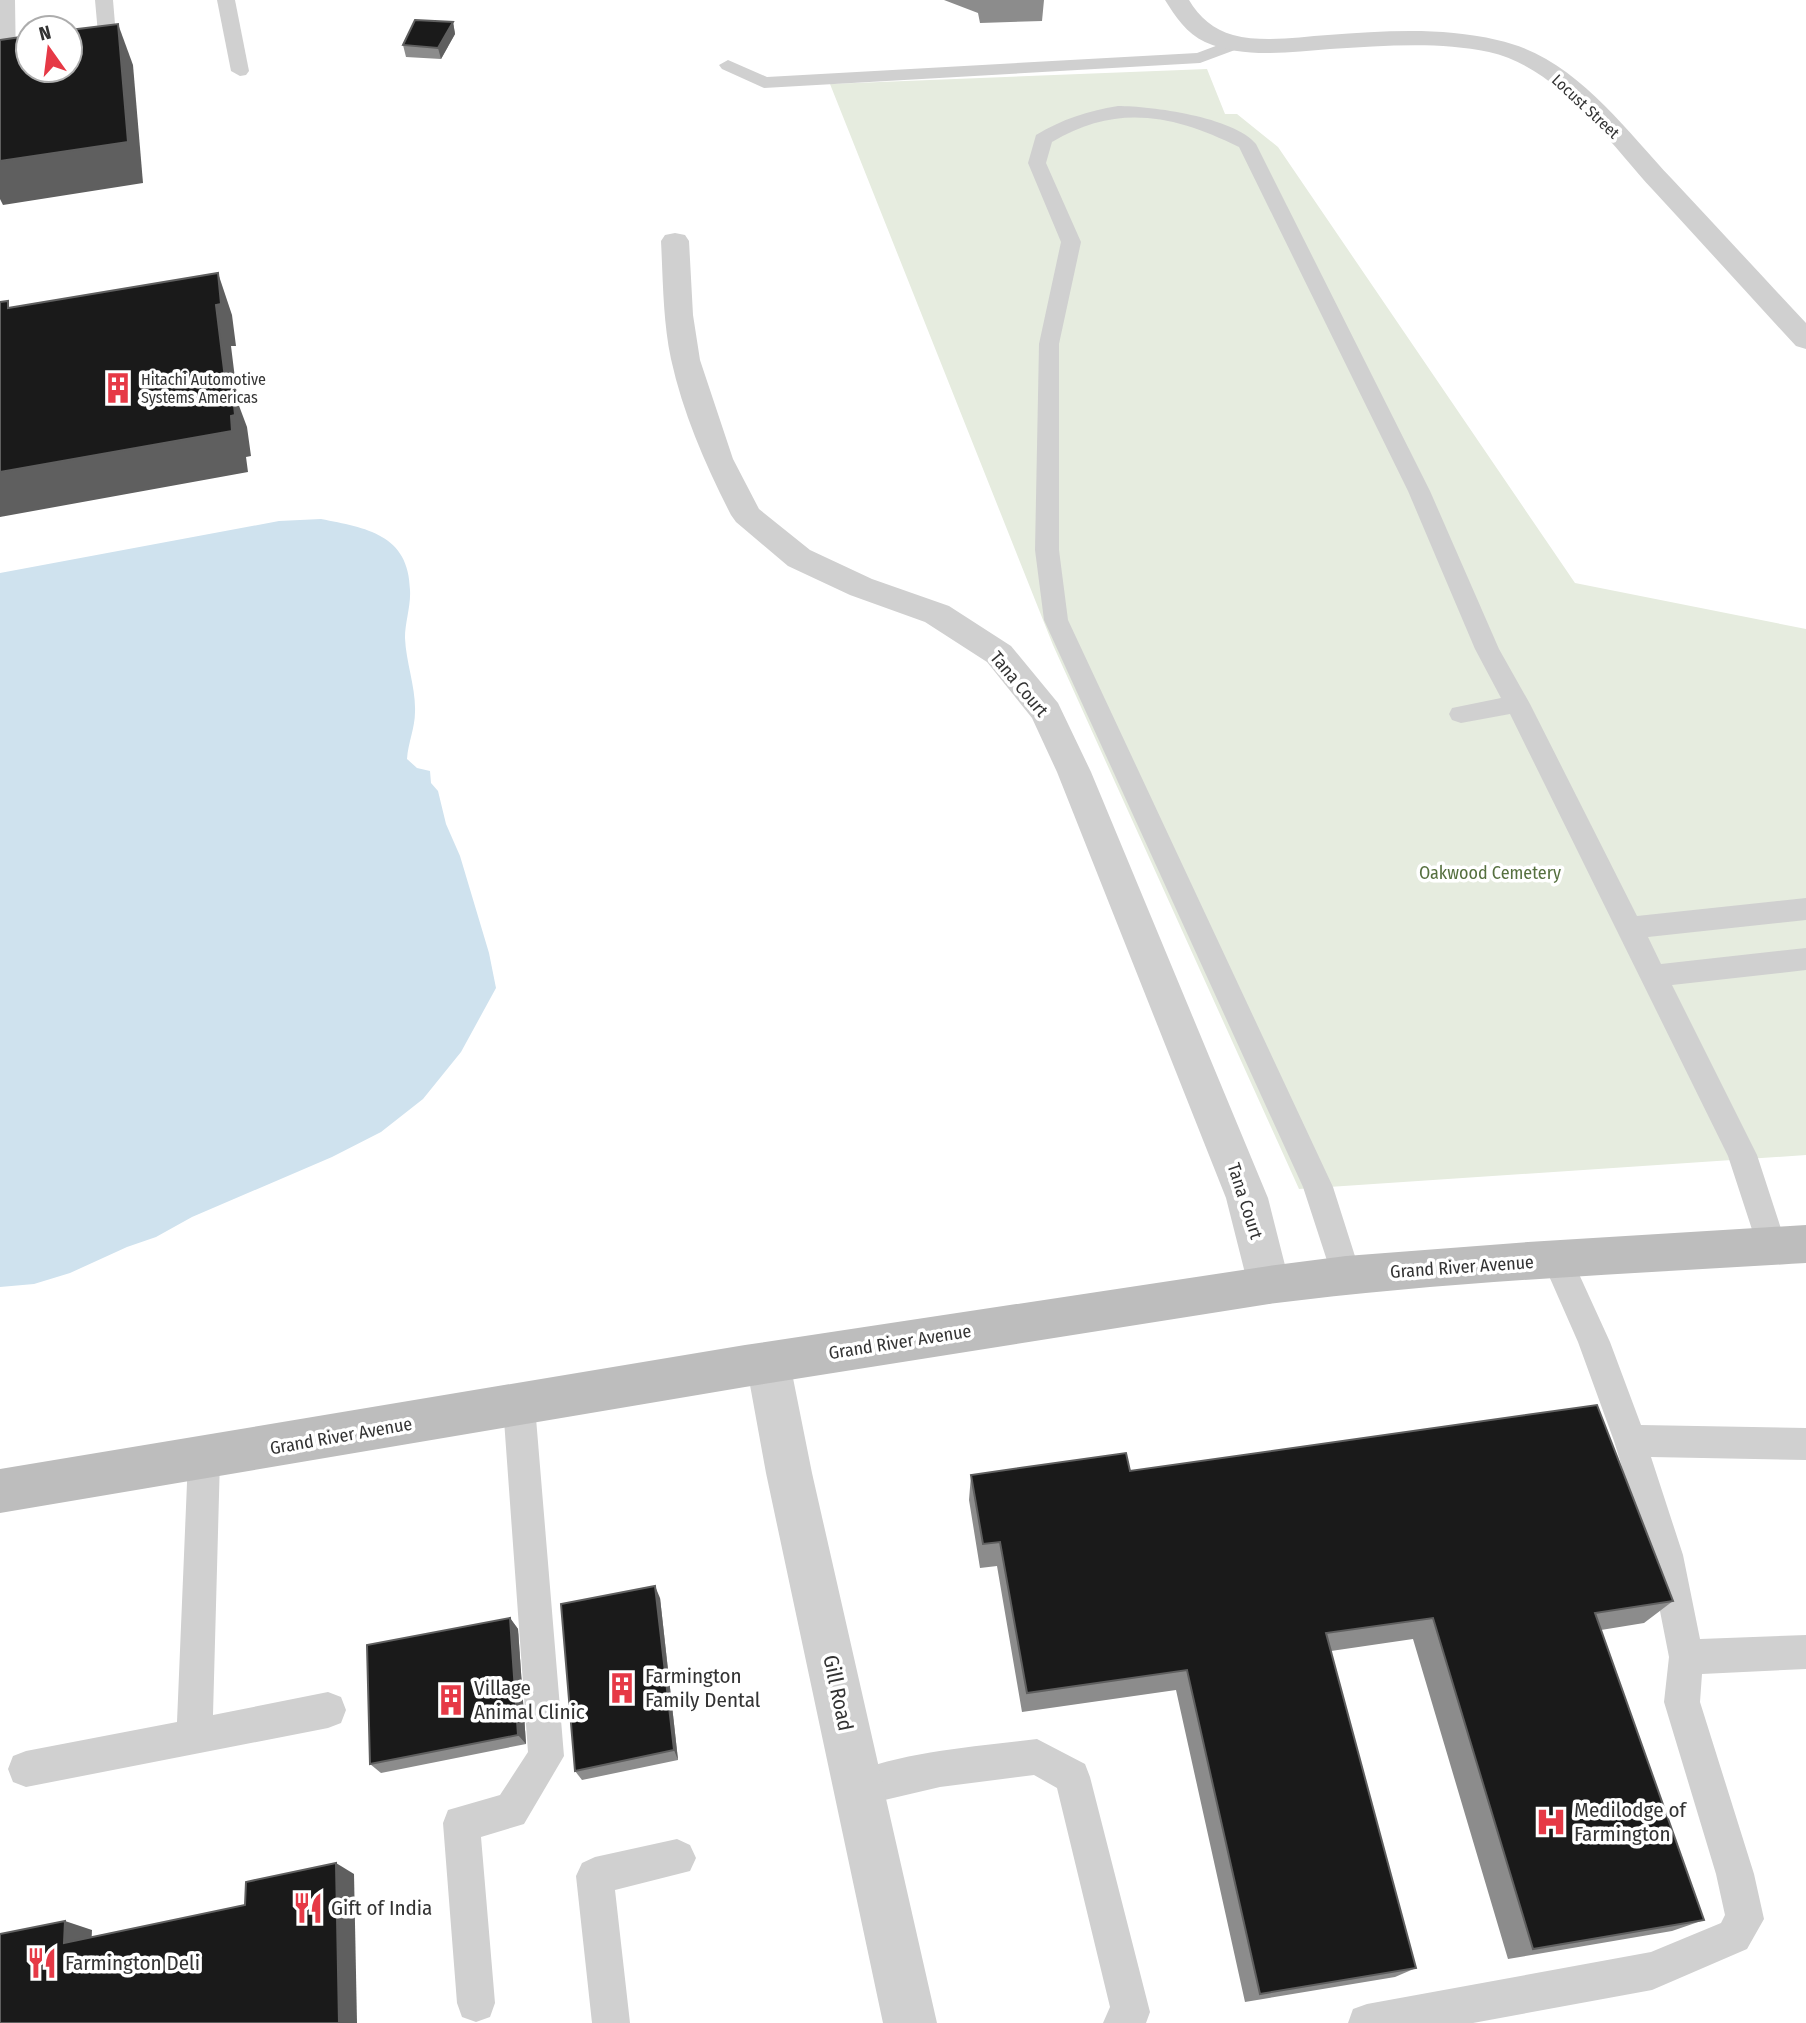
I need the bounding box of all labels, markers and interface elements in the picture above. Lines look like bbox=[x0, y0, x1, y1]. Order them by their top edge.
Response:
north arrow bbox=[14, 14, 84, 84]
text: N bbox=[37, 20, 53, 46]
street label: Locust Street bbox=[1548, 70, 1624, 143]
place label: Hitachi Automotive Systems Americas bbox=[141, 370, 266, 407]
building icon: Hitachi Automotive Systems Americas bbox=[101, 371, 135, 405]
street label: Tana Court bbox=[985, 647, 1053, 721]
park label: Oakwood Cemetery bbox=[1419, 862, 1561, 884]
street label: Tana Court bbox=[1222, 1160, 1268, 1242]
street label: Grand River Avenue bbox=[1389, 1251, 1535, 1283]
street label: Grand River Avenue bbox=[827, 1320, 973, 1364]
street label: Grand River Avenue bbox=[268, 1413, 414, 1459]
street label: Gill Road bbox=[817, 1653, 859, 1733]
place label: Farmington Family Dental bbox=[645, 1663, 761, 1713]
building icon: Farmington Family Dental bbox=[605, 1671, 639, 1705]
place label: Village Animal Clinic bbox=[474, 1675, 585, 1725]
building icon: Village Animal Clinic bbox=[434, 1683, 468, 1717]
place label: Medilodge of Farmington bbox=[1574, 1797, 1687, 1847]
hospital icon: Medilodge of Farmington bbox=[1534, 1805, 1568, 1839]
restaurant icon: Gift of India bbox=[291, 1891, 325, 1925]
place label: Gift of India bbox=[331, 1895, 432, 1921]
restaurant icon: Farmington Deli bbox=[25, 1946, 59, 1980]
place label: Farmington Deli bbox=[65, 1950, 200, 1976]

